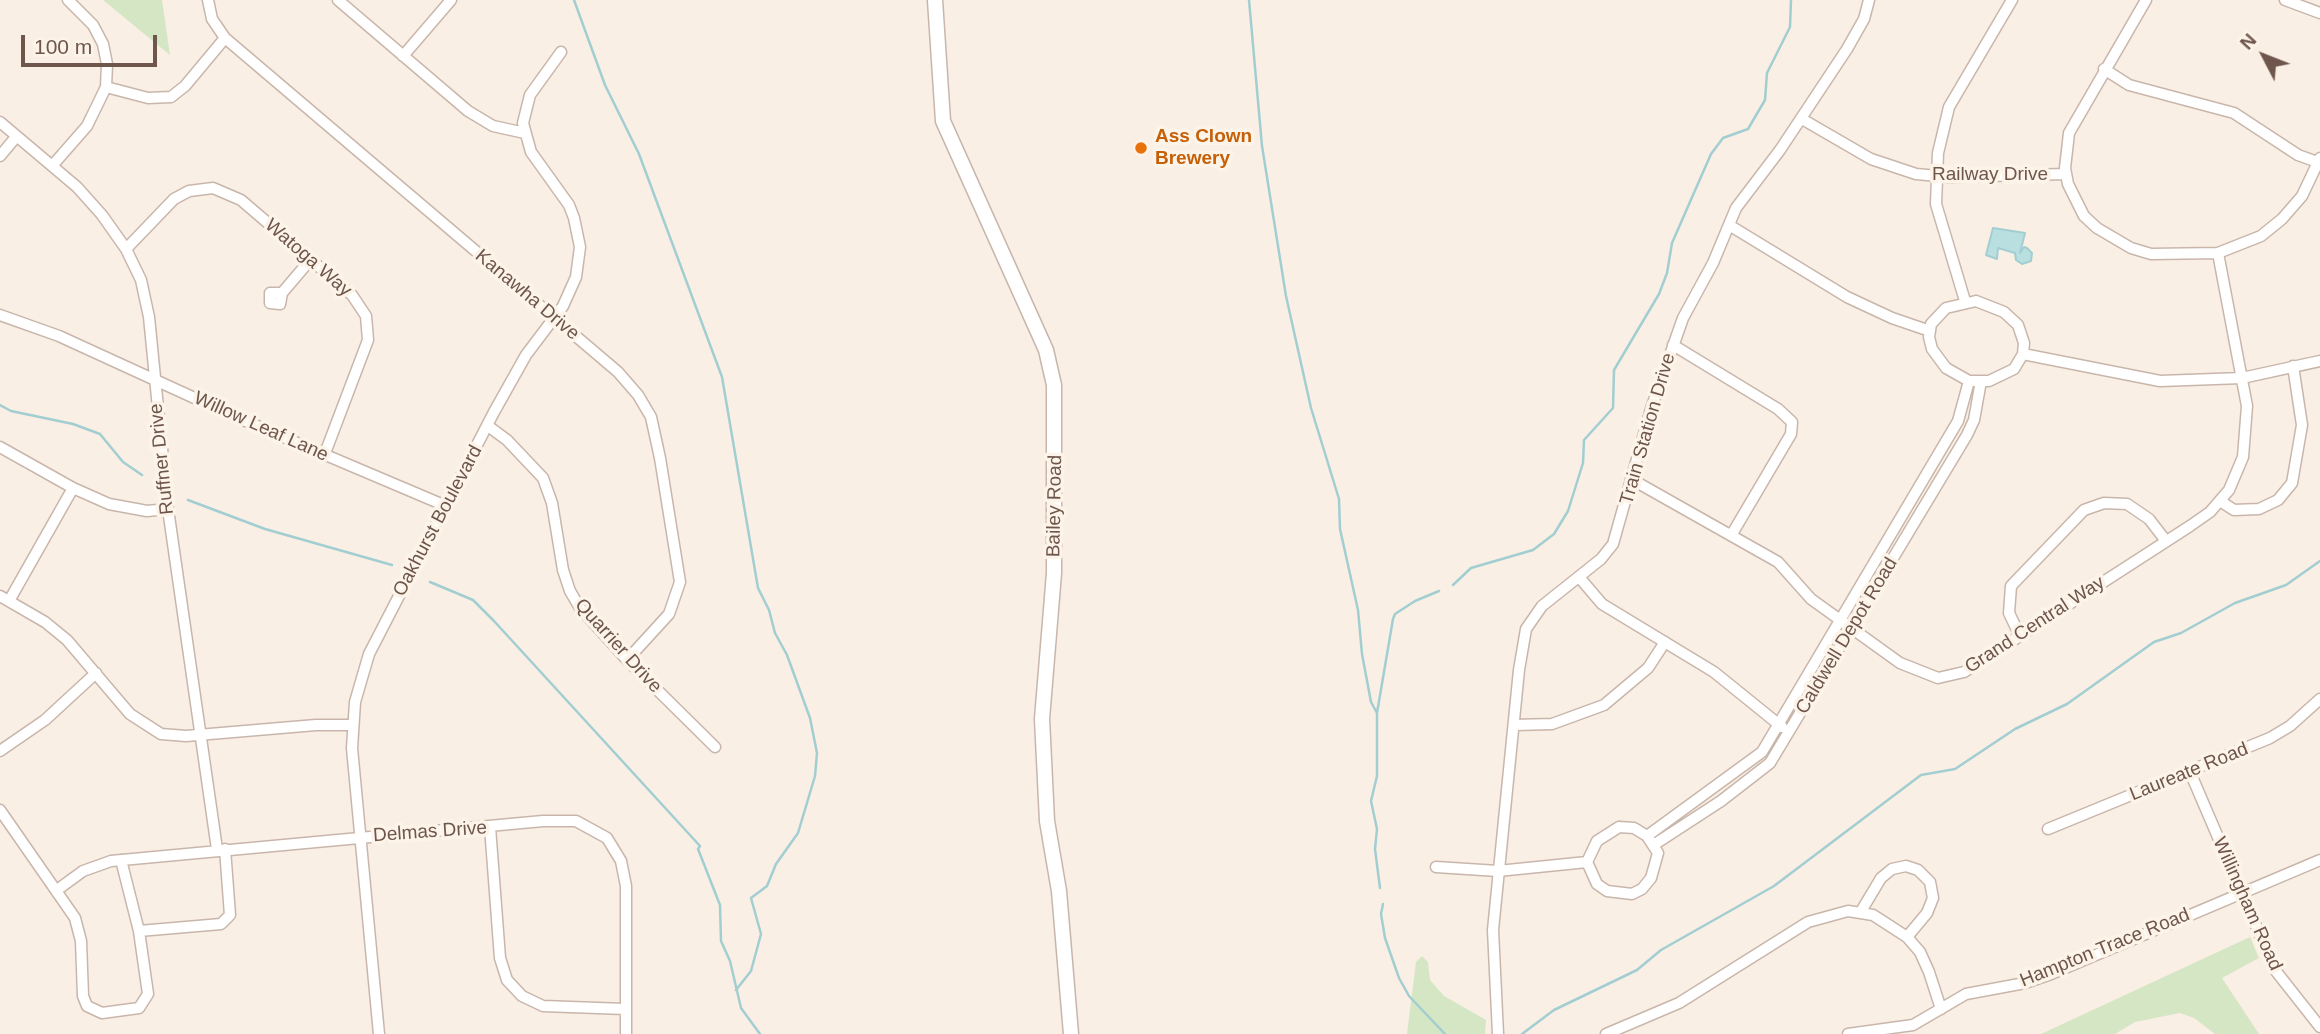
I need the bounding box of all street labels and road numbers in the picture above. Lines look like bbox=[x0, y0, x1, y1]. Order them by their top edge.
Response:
street label: Railway Drive bbox=[1932, 164, 2048, 186]
street label: Watoga Way bbox=[260, 214, 356, 302]
street label: Kanawha Drive bbox=[470, 245, 584, 345]
street label: Train Station Drive bbox=[1615, 351, 1681, 507]
street label: Willow Leaf Lane bbox=[190, 387, 332, 467]
street label: Ruffner Drive bbox=[145, 402, 179, 516]
street label: Oakhurst Boulevard bbox=[389, 442, 487, 600]
street label: Bailey Road bbox=[1043, 455, 1067, 557]
street label: Caldwell Depot Road bbox=[1791, 554, 1903, 718]
street label: Grand Central Way bbox=[1961, 571, 2109, 679]
street label: Quarrier Drive bbox=[570, 594, 666, 698]
street label: Laureate Road bbox=[2126, 738, 2252, 806]
street label: Delmas Drive bbox=[372, 817, 488, 847]
street label: Willingham Road bbox=[2207, 834, 2287, 974]
street label: Hampton Trace Road bbox=[2017, 904, 2193, 992]

